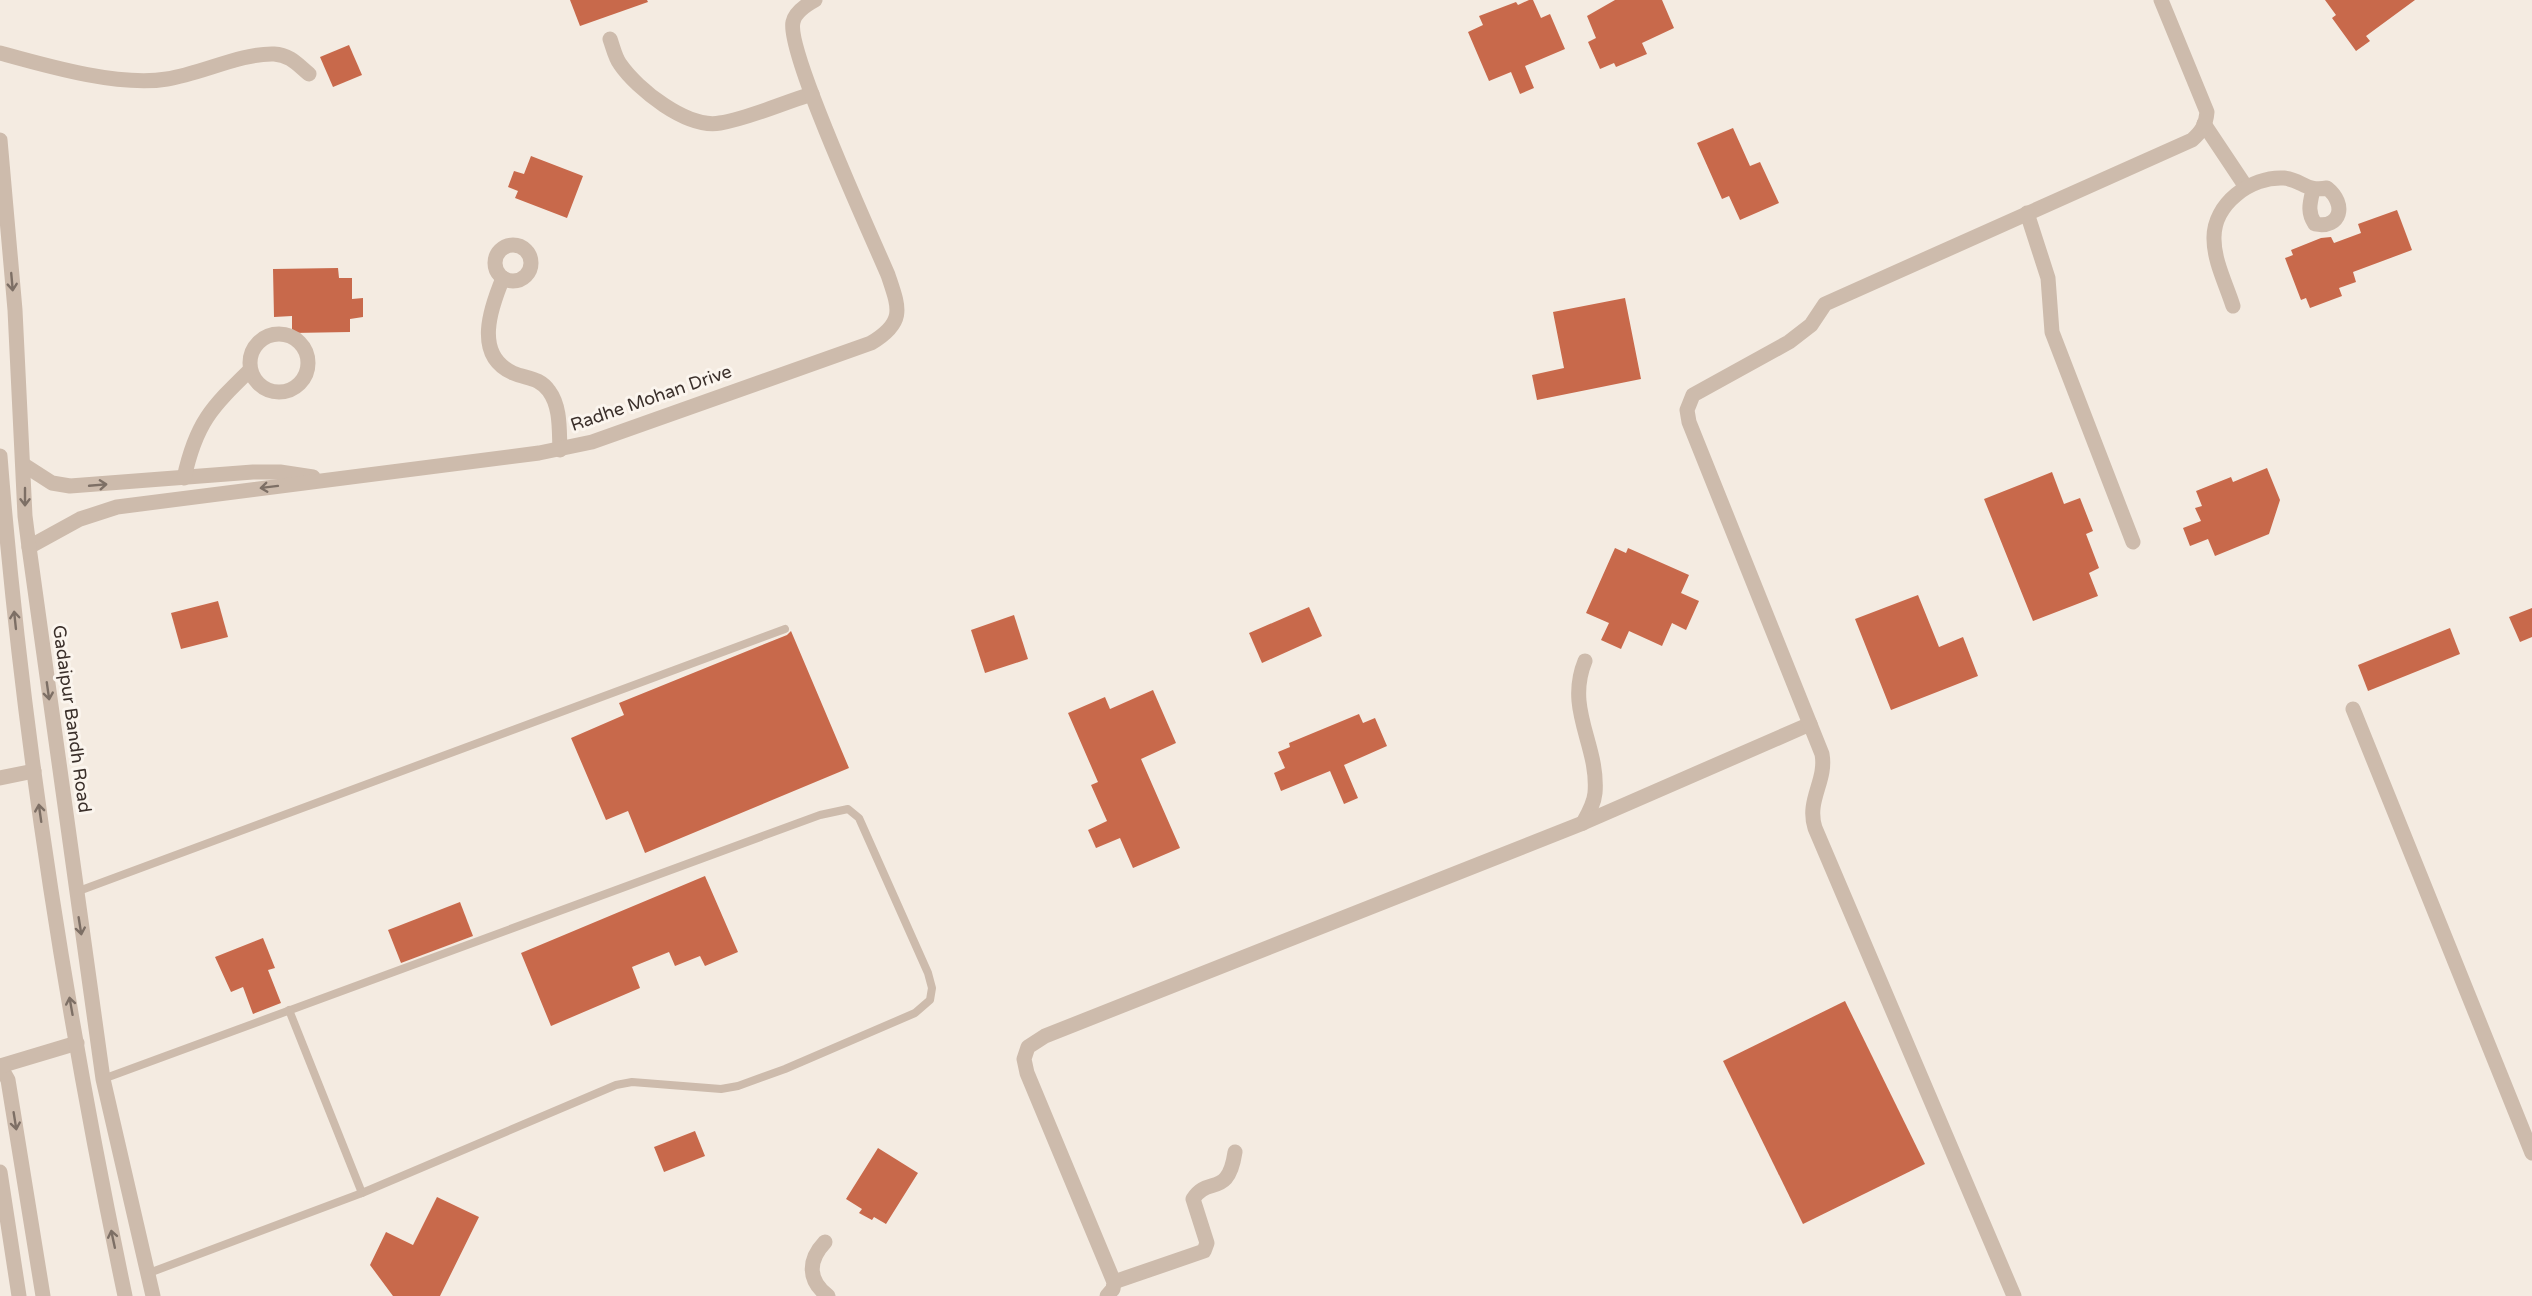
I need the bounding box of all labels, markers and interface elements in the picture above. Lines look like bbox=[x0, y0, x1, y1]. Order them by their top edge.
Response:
one-way arrow bbox=[7, 271, 18, 291]
street label: Radhe Mohan Drive bbox=[567, 360, 735, 436]
one-way arrow bbox=[88, 479, 108, 490]
one-way arrow bbox=[260, 482, 280, 493]
one-way arrow bbox=[19, 487, 31, 507]
one-way arrow bbox=[9, 610, 20, 630]
street label: Gadaipur Bandh Road bbox=[48, 624, 96, 814]
one-way arrow bbox=[43, 680, 54, 700]
one-way arrow bbox=[35, 804, 46, 823]
one-way arrow bbox=[75, 915, 86, 935]
one-way arrow bbox=[65, 996, 76, 1016]
one-way arrow bbox=[10, 1111, 21, 1131]
one-way arrow bbox=[107, 1229, 118, 1249]

